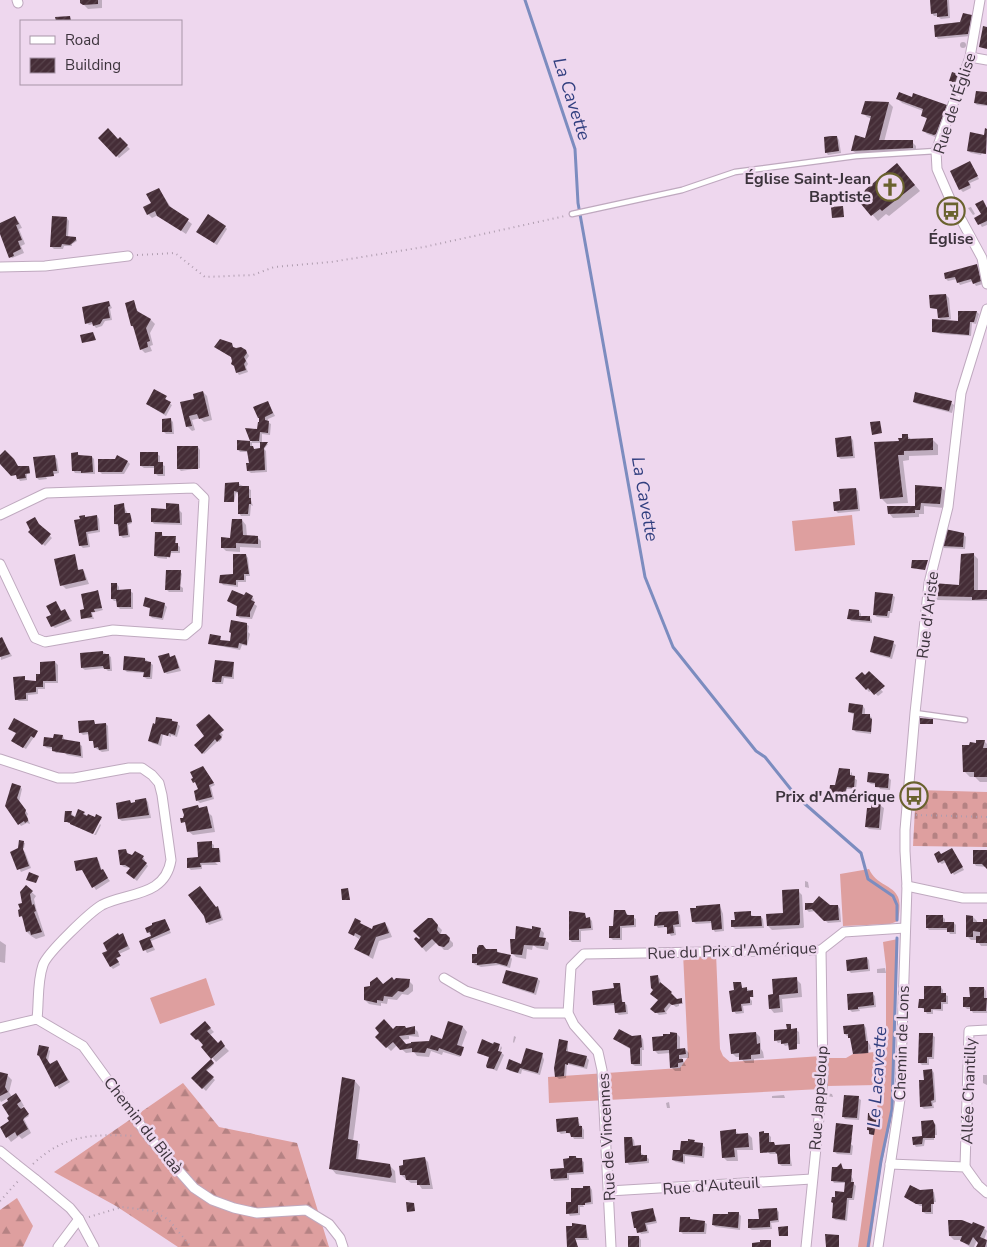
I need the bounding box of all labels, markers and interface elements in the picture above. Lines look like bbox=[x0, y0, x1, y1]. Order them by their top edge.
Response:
legend bbox=[20, 20, 182, 85]
text: Road bbox=[65, 30, 100, 50]
street label: Rue de l'Église bbox=[928, 50, 982, 157]
text: Building bbox=[65, 55, 121, 75]
water label: La Cavette bbox=[547, 55, 597, 144]
place label: Église Saint-Jean Baptiste bbox=[745, 168, 871, 208]
church icon: Église Saint-Jean Baptiste bbox=[875, 172, 905, 202]
bus stop icon: Église bbox=[936, 196, 966, 226]
place label: Église bbox=[929, 228, 974, 250]
water label: La Cavette bbox=[626, 455, 664, 544]
street label: Rue d'Ariste bbox=[912, 570, 944, 660]
bus stop icon: Prix d'Amérique bbox=[899, 781, 929, 811]
place label: Prix d'Amérique bbox=[775, 786, 895, 808]
street label: Rue du Prix d'Amérique bbox=[647, 937, 817, 965]
street label: Chemin de Lons bbox=[889, 985, 915, 1101]
water label: Le Lacavette bbox=[861, 1025, 893, 1128]
street label: Allée Chantilly bbox=[956, 1037, 982, 1145]
street label: Rue Jappeloup bbox=[804, 1045, 834, 1151]
street label: Chemin du Bilaà bbox=[98, 1072, 188, 1179]
street label: Rue de Vincennes bbox=[593, 1072, 621, 1202]
street label: Rue d'Auteuil bbox=[662, 1172, 761, 1200]

